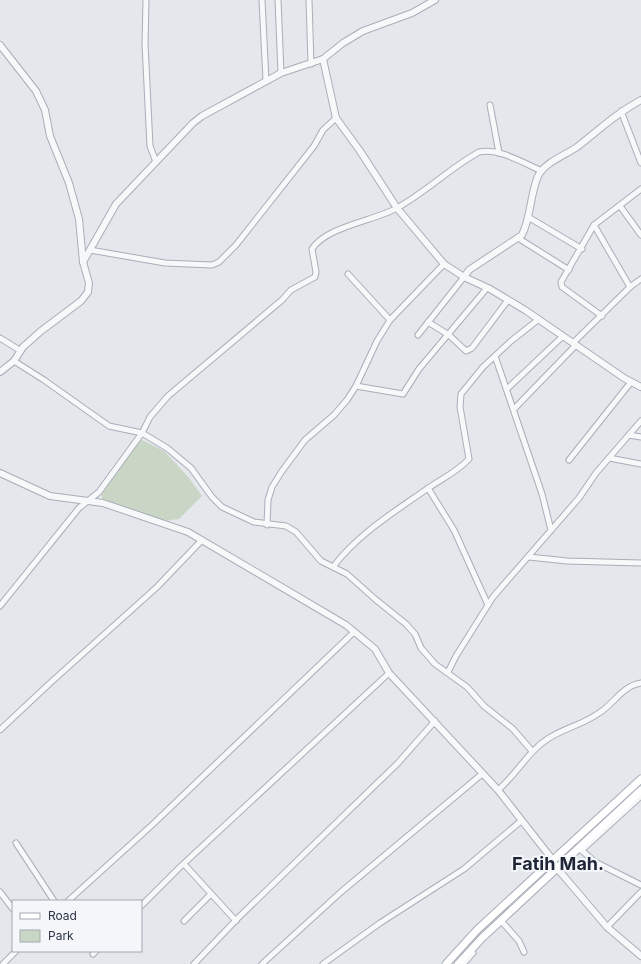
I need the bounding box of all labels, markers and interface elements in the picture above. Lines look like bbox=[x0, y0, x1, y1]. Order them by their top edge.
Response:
district label: Fatih Mah. bbox=[512, 853, 604, 874]
legend bbox=[12, 900, 142, 952]
text: Road bbox=[48, 908, 77, 923]
text: Park bbox=[48, 928, 74, 943]

